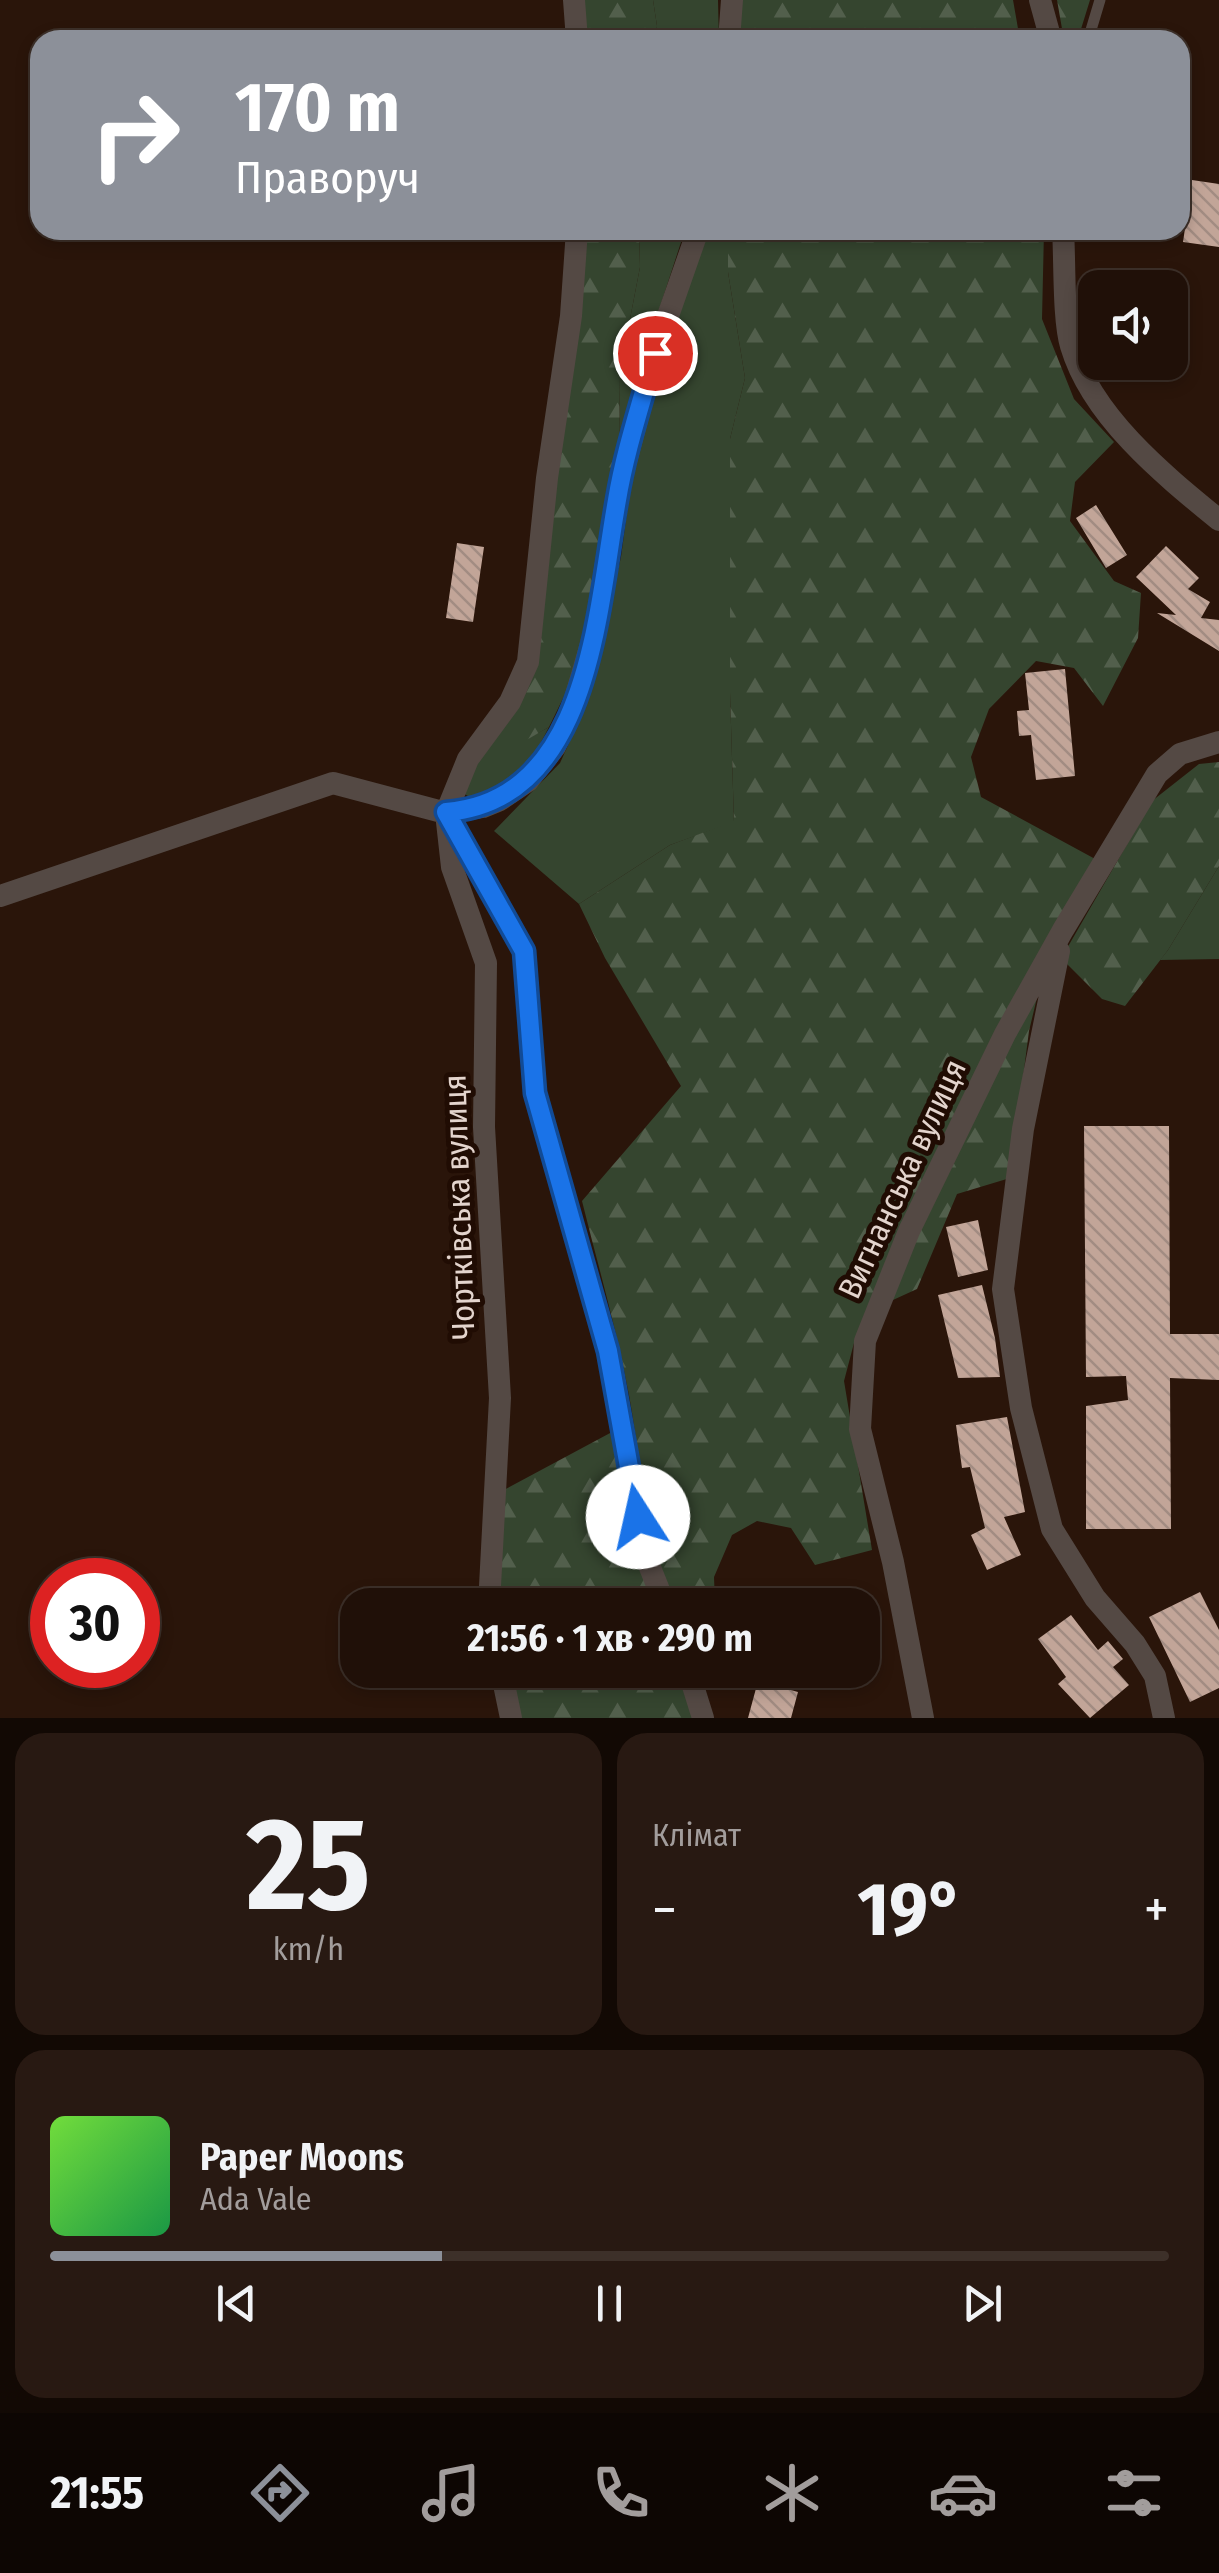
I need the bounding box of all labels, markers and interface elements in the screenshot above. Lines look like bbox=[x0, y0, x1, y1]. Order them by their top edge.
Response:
text: 170 m bbox=[235, 66, 400, 150]
icon: right bbox=[70, 70, 200, 200]
text: Праворуч bbox=[235, 151, 420, 205]
map controls bbox=[1078, 270, 1188, 380]
button: sound bbox=[1078, 270, 1188, 380]
pin bbox=[613, 311, 698, 396]
icon: arrive bbox=[628, 326, 683, 381]
street label: Вигнанська вулиця bbox=[830, 1054, 974, 1304]
street label: Чортківська вулиця bbox=[435, 1074, 483, 1340]
position arrow bbox=[586, 1465, 690, 1569]
speed limit sign: 30 bbox=[30, 1558, 160, 1688]
text: 21:56 · 1 хв · 290 m bbox=[467, 1615, 753, 1661]
text: 25 bbox=[246, 1787, 371, 1943]
text: Клімат bbox=[652, 1816, 741, 1854]
text: 19° bbox=[858, 1865, 963, 1955]
text: − bbox=[652, 1877, 677, 1943]
text: + bbox=[1144, 1877, 1169, 1943]
text: km/h bbox=[273, 1930, 344, 1968]
text: Paper Moons bbox=[200, 2134, 404, 2180]
text: Ada Vale bbox=[200, 2180, 312, 2218]
icon: previous bbox=[209, 2276, 264, 2331]
icon: pause bbox=[582, 2276, 637, 2331]
icon: next bbox=[955, 2276, 1010, 2331]
icon: directions bbox=[245, 2458, 315, 2528]
icon: music bbox=[416, 2458, 486, 2528]
icon: phone bbox=[586, 2458, 656, 2528]
icon: climate bbox=[757, 2458, 827, 2528]
icon: car bbox=[928, 2458, 998, 2528]
icon: filters bbox=[1099, 2458, 1169, 2528]
text: 21:55 bbox=[50, 2466, 144, 2520]

